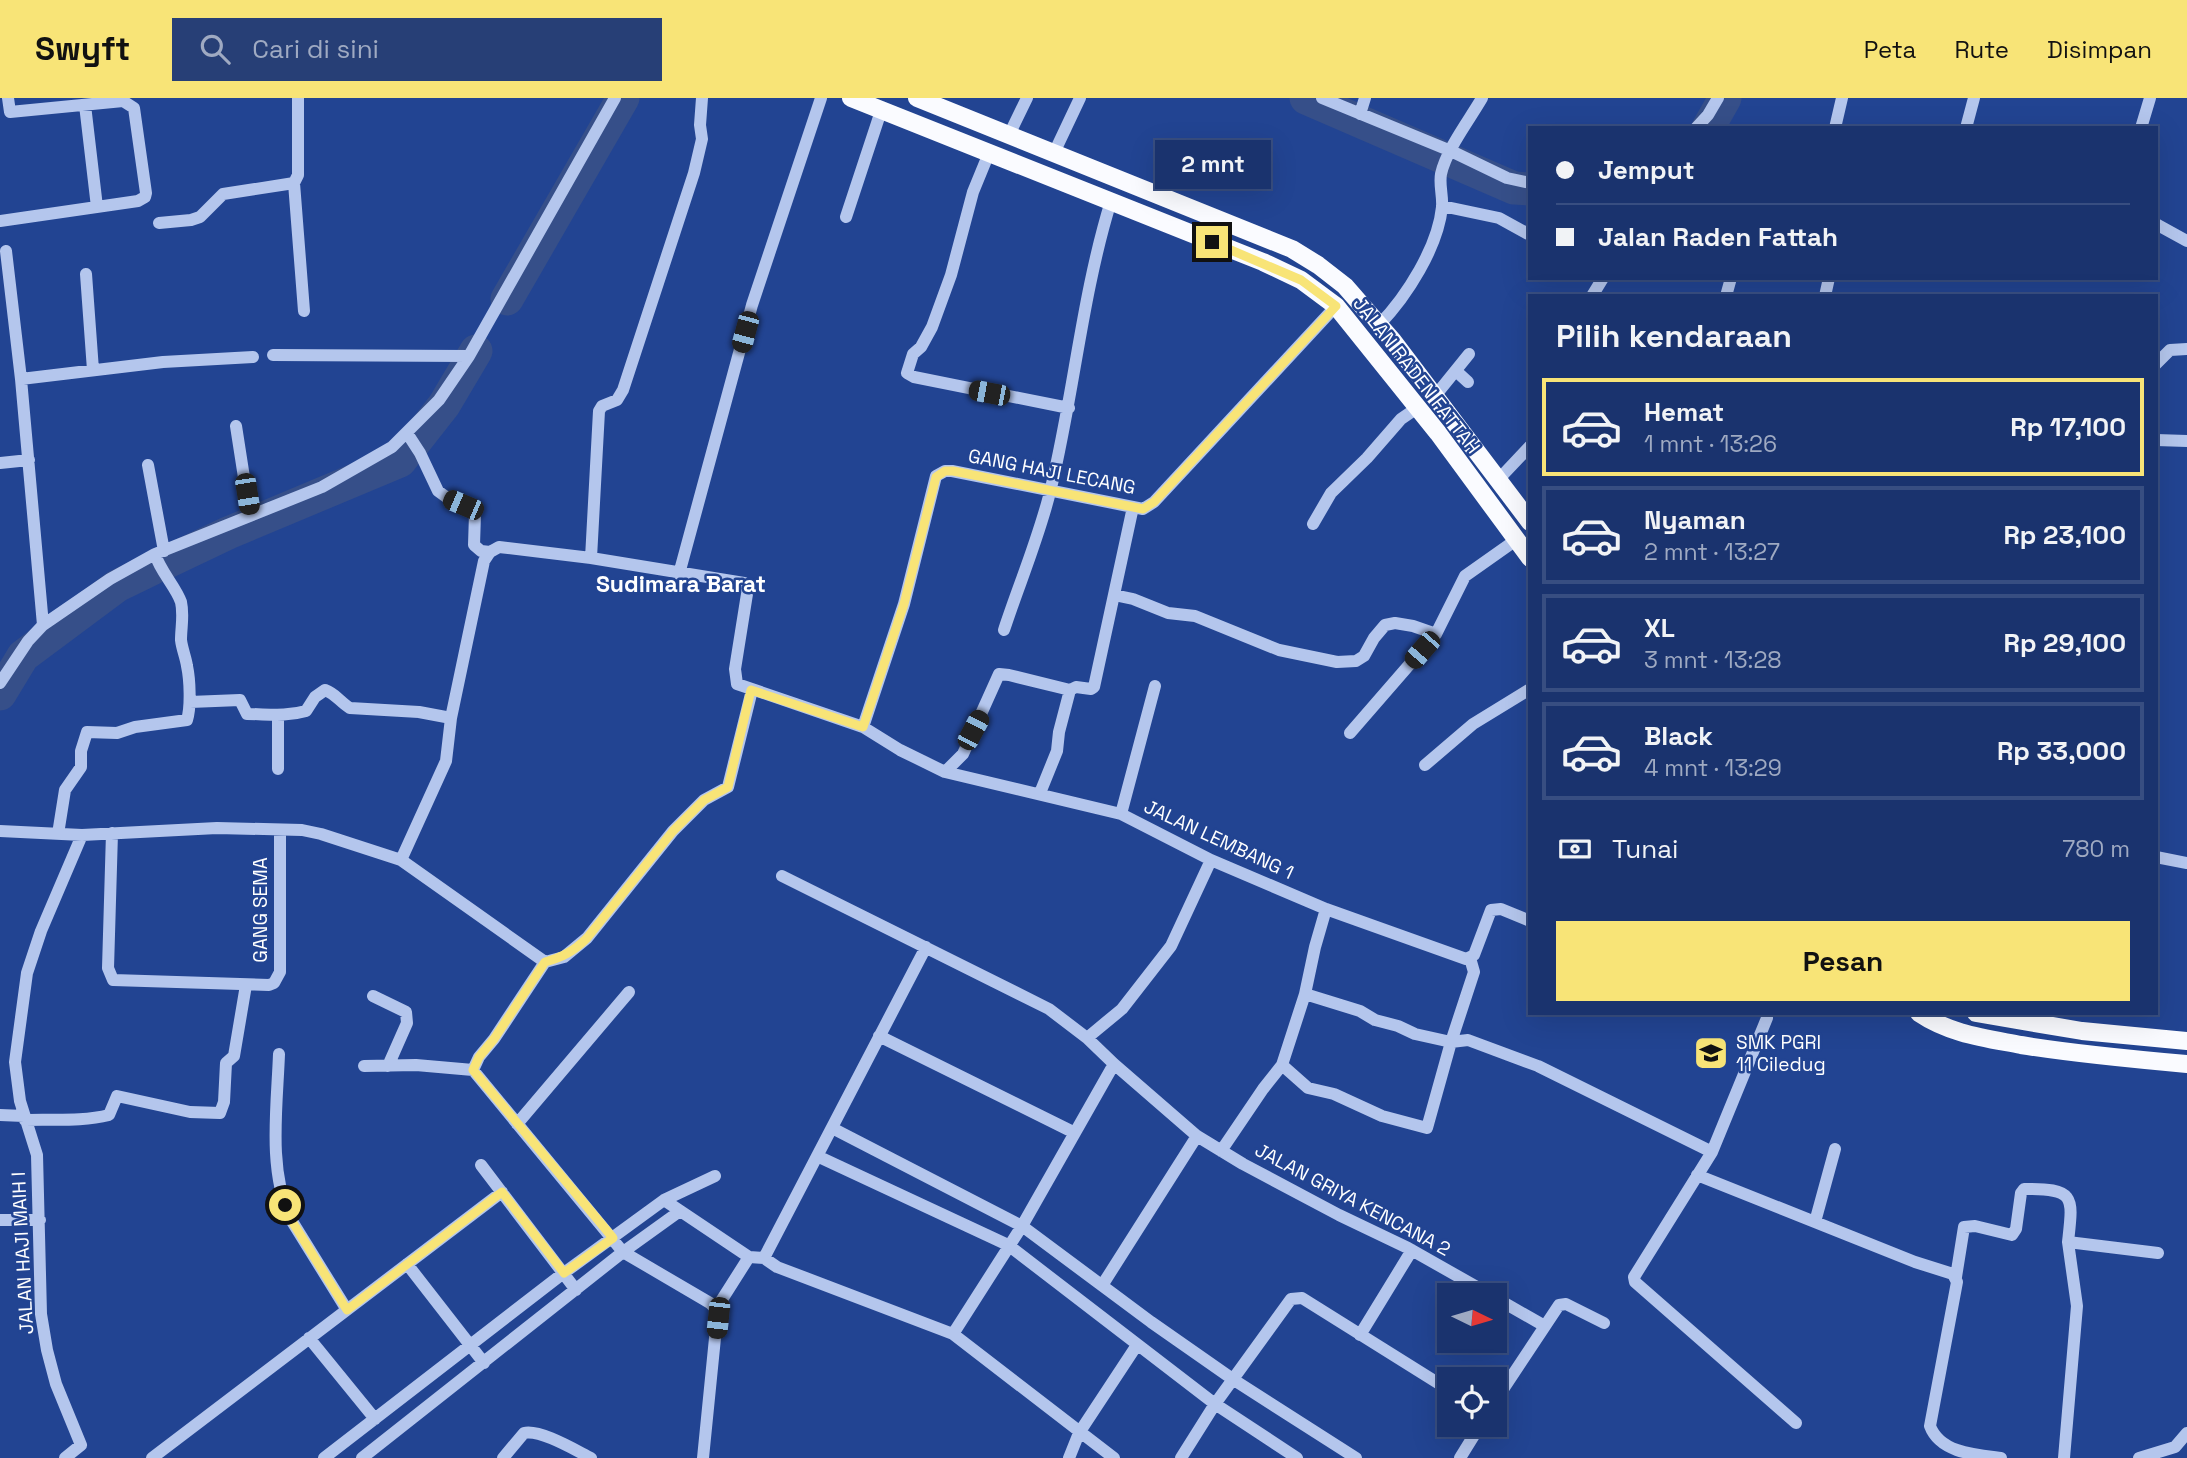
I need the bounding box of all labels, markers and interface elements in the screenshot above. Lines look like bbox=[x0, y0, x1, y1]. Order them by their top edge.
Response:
search box bbox=[172, 18, 662, 81]
text: Swyft bbox=[35, 28, 130, 70]
icon: search bbox=[196, 30, 234, 68]
text: Cari di sini bbox=[252, 32, 379, 66]
text: Peta bbox=[1864, 34, 1916, 65]
text: Rute bbox=[1954, 34, 2009, 65]
text: Disimpan bbox=[2047, 34, 2152, 65]
callout: 2 mnt bbox=[1154, 141, 1270, 190]
text: 2 mnt bbox=[1181, 149, 1245, 179]
text: Jemput bbox=[1598, 153, 1695, 187]
text: Jalan Raden Fattah bbox=[1598, 220, 1838, 254]
route end bbox=[1196, 226, 1228, 258]
street label: JALAN RADEN FATTAH bbox=[1347, 292, 1486, 459]
car bbox=[730, 309, 761, 355]
text: Pilih kendaraan bbox=[1556, 316, 1792, 356]
car bbox=[967, 379, 1012, 407]
text: Hemat bbox=[1644, 395, 1724, 429]
icon: car bbox=[1560, 396, 1623, 459]
text: Rp 17,100 bbox=[2010, 410, 2126, 444]
text: 1 mnt · 13:26 bbox=[1644, 429, 1777, 459]
street label: GANG HAJI LECANG bbox=[966, 443, 1138, 500]
car bbox=[234, 472, 261, 516]
car bbox=[440, 487, 487, 523]
text: Nyaman bbox=[1644, 503, 1746, 537]
icon: car bbox=[1560, 504, 1623, 567]
text: Rp 23,100 bbox=[2003, 518, 2126, 552]
text: 2 mnt · 13:27 bbox=[1644, 537, 1780, 567]
district label: Sudimara Barat bbox=[596, 569, 766, 599]
text: XL bbox=[1644, 611, 1675, 645]
icon: car bbox=[1560, 612, 1623, 675]
text: Rp 29,100 bbox=[2003, 626, 2126, 660]
car bbox=[1401, 627, 1444, 673]
text: 3 mnt · 13:28 bbox=[1644, 645, 1782, 675]
car bbox=[954, 707, 993, 753]
text: Black bbox=[1644, 719, 1713, 753]
icon: car bbox=[1560, 720, 1623, 783]
text: Rp 33,000 bbox=[1997, 734, 2126, 768]
text: 4 mnt · 13:29 bbox=[1644, 753, 1782, 783]
street label: JALAN LEMBANG 1 bbox=[1140, 794, 1298, 885]
icon: cash bbox=[1556, 830, 1594, 868]
text: Tunai bbox=[1612, 832, 1678, 866]
text: 780 m bbox=[2062, 834, 2130, 864]
street label: GANG SEMA bbox=[248, 857, 273, 963]
button: Pesan bbox=[1556, 921, 2130, 1001]
place label: SMK PGRI 11 Ciledug bbox=[1736, 1030, 1826, 1077]
school or university icon: SMK PGRI 11 Ciledug bbox=[1692, 1034, 1730, 1072]
street label: JALAN GRIYA KENCANA 2 bbox=[1251, 1137, 1455, 1262]
street label: JALAN HAJI MAIH I bbox=[6, 1171, 39, 1335]
route start bbox=[269, 1189, 301, 1221]
north arrow bbox=[1437, 1283, 1507, 1353]
map controls bbox=[1437, 1283, 1507, 1437]
car bbox=[706, 1296, 731, 1340]
button: locate bbox=[1437, 1367, 1507, 1437]

